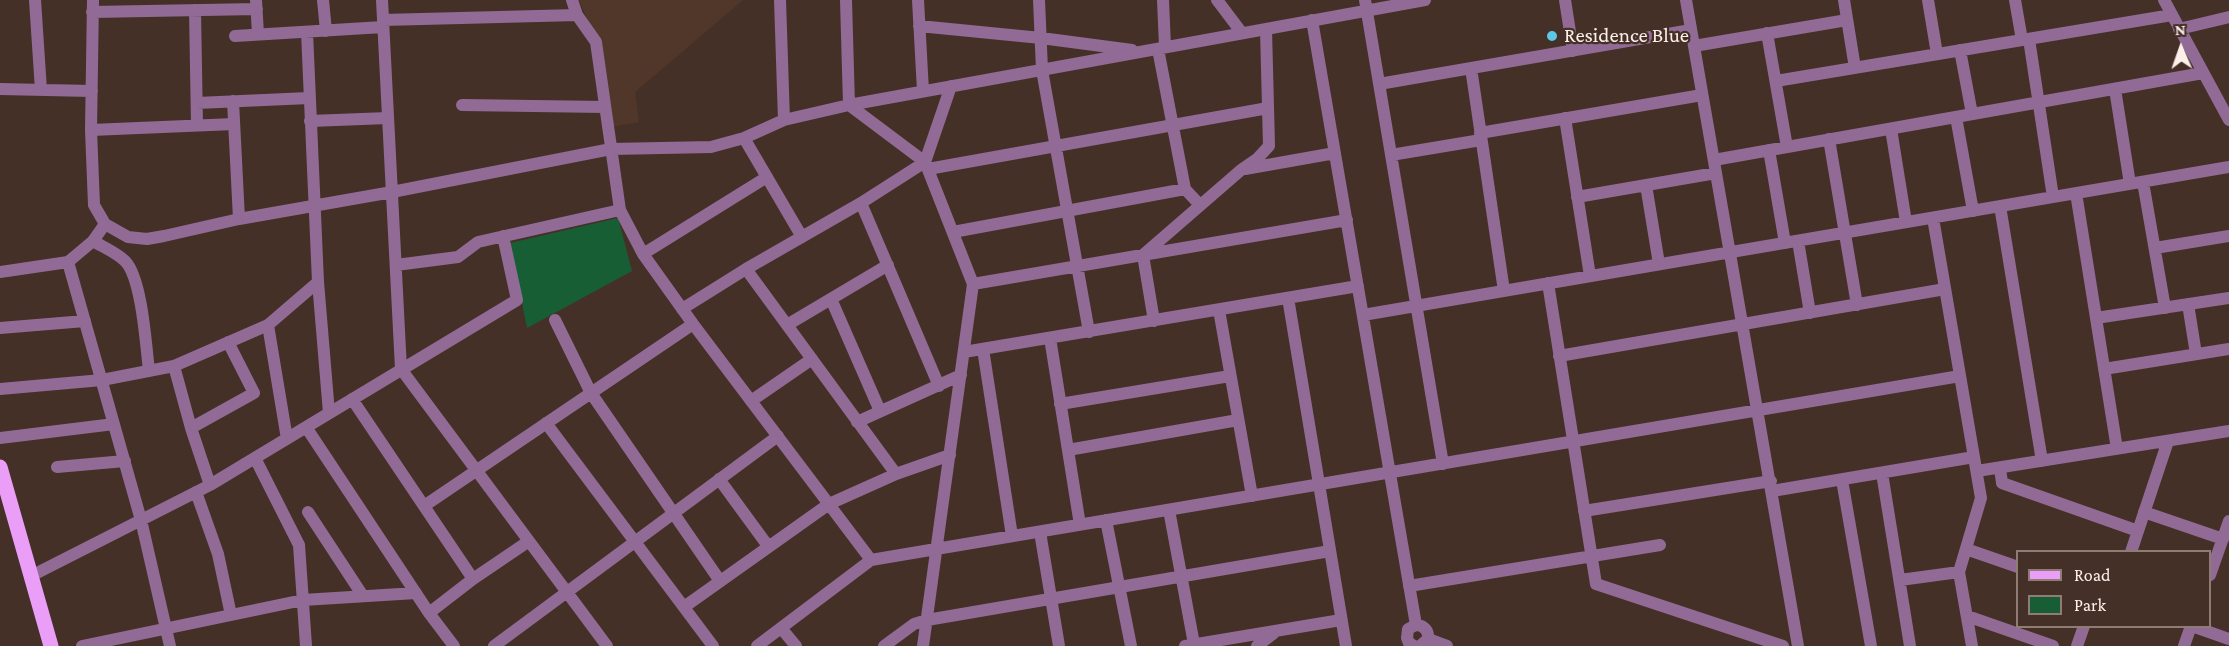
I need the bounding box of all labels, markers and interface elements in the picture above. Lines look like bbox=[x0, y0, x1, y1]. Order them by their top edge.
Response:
north arrow bbox=[2151, 18, 2211, 78]
text: N bbox=[2175, 21, 2186, 38]
place label: Residence Blue bbox=[1564, 23, 1689, 49]
marker: Residence Blue bbox=[1545, 29, 1559, 43]
legend bbox=[2016, 550, 2211, 628]
text: Road bbox=[2074, 565, 2111, 585]
text: Park bbox=[2074, 595, 2106, 615]

